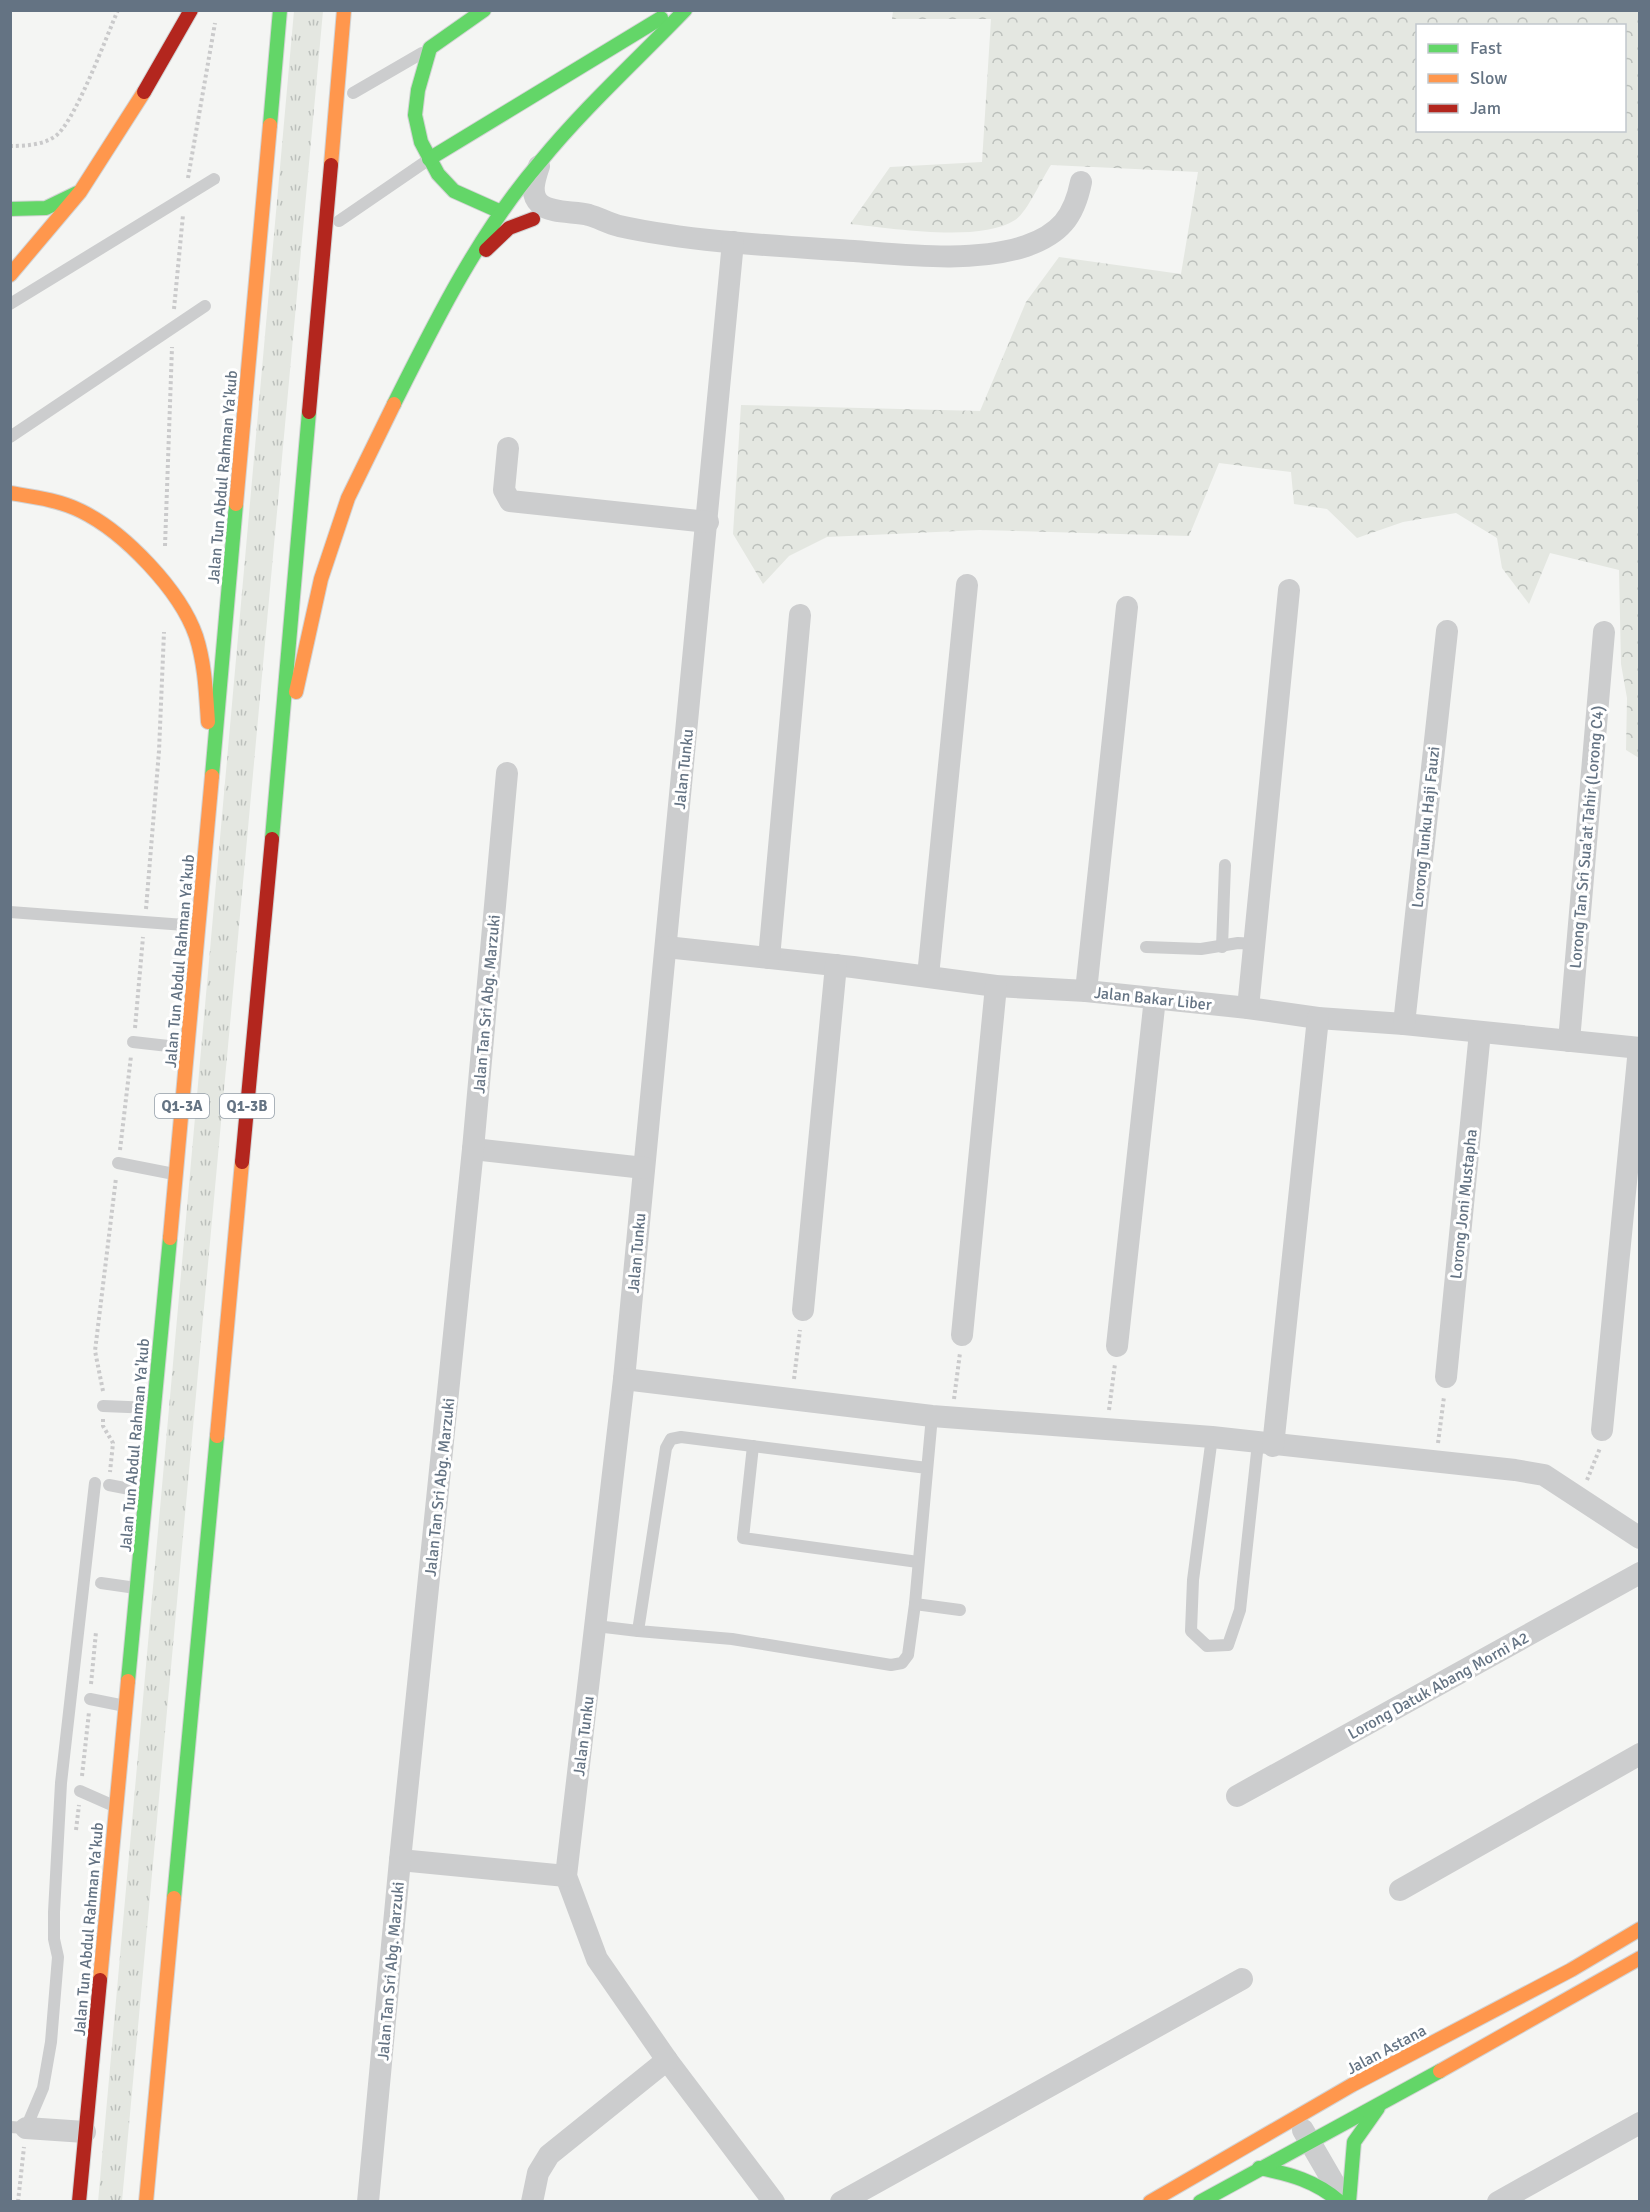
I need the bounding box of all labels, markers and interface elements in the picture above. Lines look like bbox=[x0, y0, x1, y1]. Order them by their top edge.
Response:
legend bbox=[1416, 24, 1626, 132]
text: Fast bbox=[1470, 37, 1502, 59]
text: Slow bbox=[1470, 67, 1507, 89]
text: Jam bbox=[1470, 97, 1501, 119]
street label: Jalan Tun Abdul Rahman Ya'kub bbox=[204, 369, 242, 585]
street label: Lorong Tan Sri Sua'at Tahir (Lorong C4) bbox=[1566, 705, 1608, 969]
street label: Jalan Tunku bbox=[670, 728, 698, 810]
street label: Lorong Tunku Haji Fauzi bbox=[1408, 745, 1444, 909]
street label: Jalan Tun Abdul Rahman Ya'kub bbox=[161, 853, 199, 1069]
street label: Jalan Tan Sri Abg. Marzuki bbox=[469, 914, 505, 1094]
street label: Jalan Bakar Liber bbox=[1093, 983, 1213, 1015]
road number: Q1-3A bbox=[155, 1094, 209, 1118]
road number: Q1-3B bbox=[220, 1094, 274, 1118]
street label: Lorong Joni Mustapha bbox=[1446, 1128, 1482, 1280]
street label: Jalan Tunku bbox=[624, 1212, 650, 1294]
street label: Jalan Tun Abdul Rahman Ya'kub bbox=[116, 1337, 154, 1553]
street label: Jalan Tan Sri Abg. Marzuki bbox=[421, 1397, 459, 1577]
street label: Lorong Datuk Abang Morni A2 bbox=[1344, 1628, 1533, 1744]
street label: Jalan Tunku bbox=[569, 1695, 599, 1777]
street label: Jalan Tun Abdul Rahman Ya'kub bbox=[70, 1821, 108, 2037]
street label: Jalan Tan Sri Abg. Marzuki bbox=[373, 1881, 409, 2061]
street label: Jalan Astana bbox=[1343, 2021, 1430, 2079]

